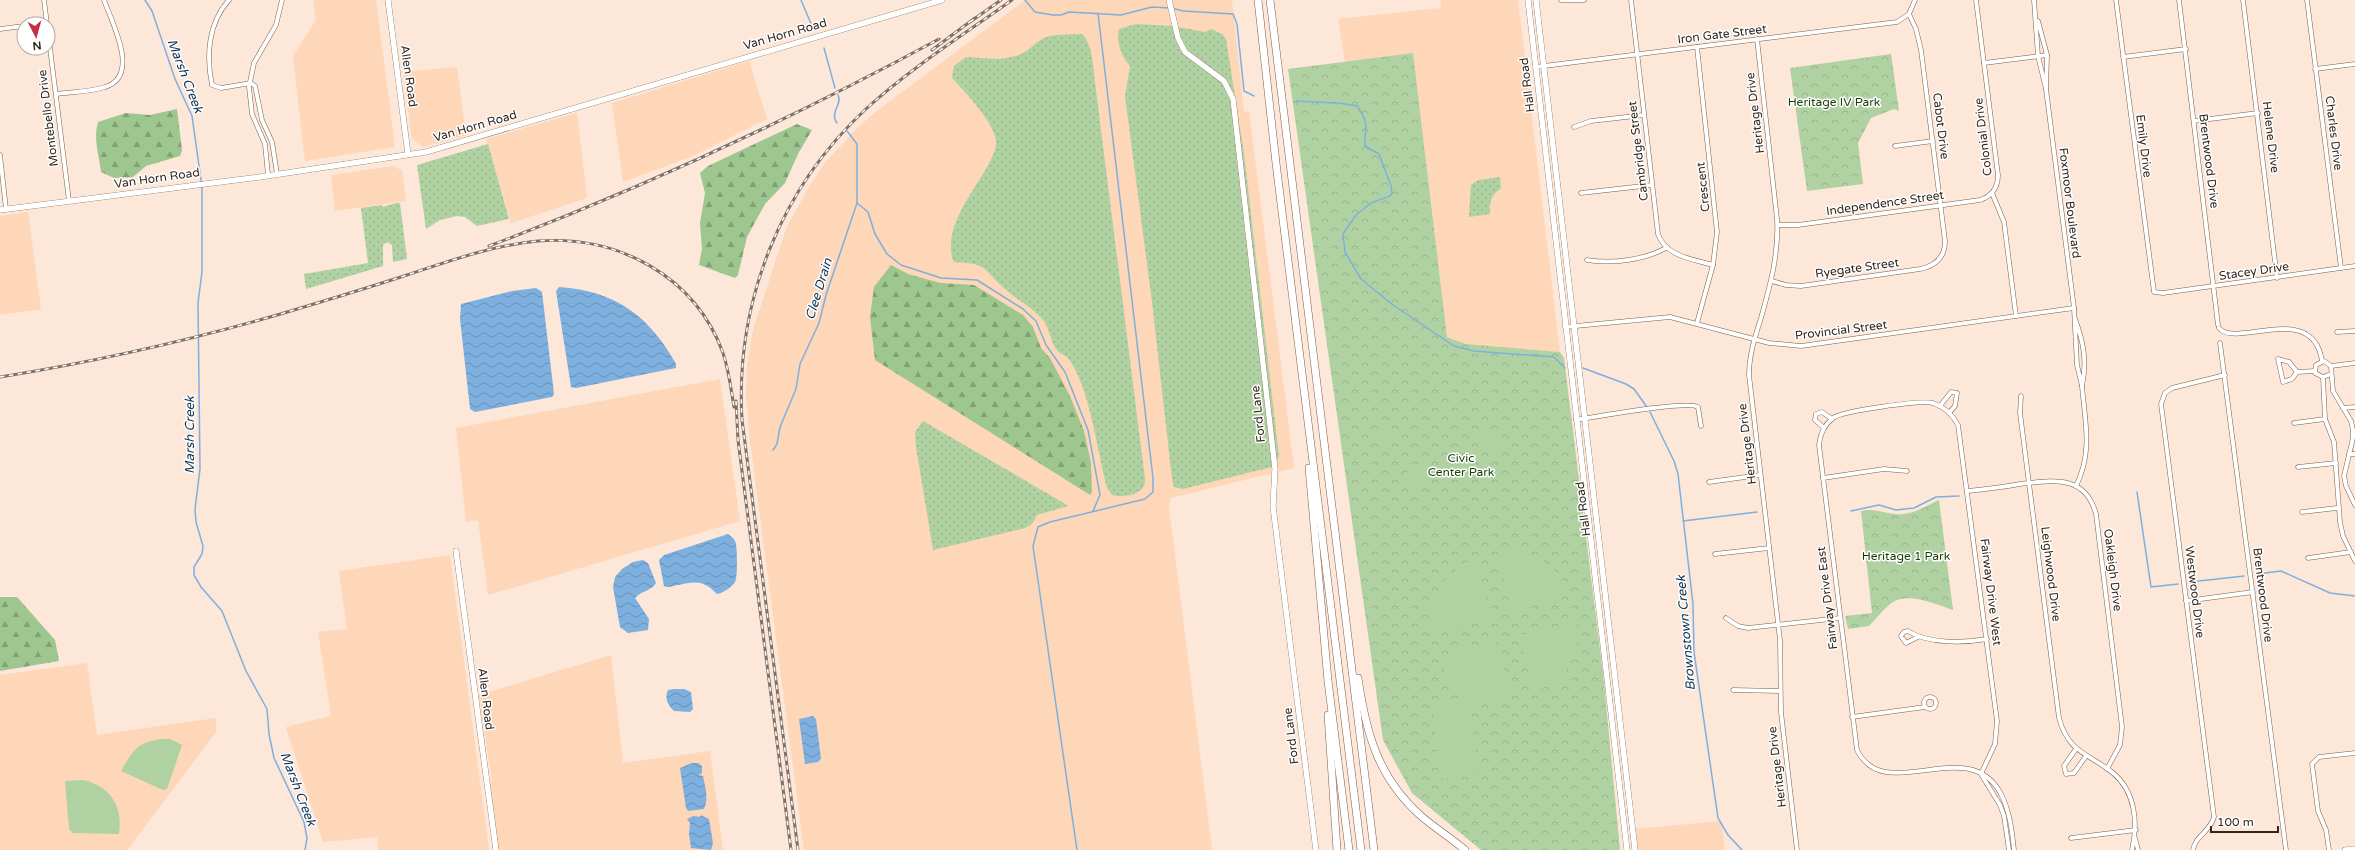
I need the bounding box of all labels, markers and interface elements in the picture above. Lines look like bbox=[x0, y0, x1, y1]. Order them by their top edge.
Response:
street label: Van Horn Road bbox=[742, 15, 828, 53]
north arrow bbox=[16, 16, 56, 56]
street label: Iron Gate Street bbox=[1677, 22, 1768, 46]
water label: Marsh Creek bbox=[164, 37, 207, 116]
text: N bbox=[32, 39, 42, 52]
street label: Allen Road bbox=[398, 44, 420, 108]
street label: Hall Road bbox=[1517, 57, 1537, 113]
street label: Montebello Drive bbox=[35, 69, 61, 167]
street label: Heritage Drive bbox=[1743, 71, 1767, 154]
street label: Cabot Drive bbox=[1930, 92, 1952, 160]
park label: Heritage IV Park bbox=[1788, 95, 1881, 109]
street label: Charles Drive bbox=[2322, 95, 2346, 171]
street label: Colonial Drive bbox=[1971, 97, 1995, 177]
street label: Cambridge Street bbox=[1625, 100, 1651, 202]
street label: Helene Drive bbox=[2260, 100, 2282, 174]
street label: Van Horn Road bbox=[432, 107, 518, 145]
street label: Brentwood Drive bbox=[2196, 113, 2222, 209]
street label: Emily Drive bbox=[2133, 114, 2155, 179]
street label: Foxmoor Boulevard bbox=[2056, 147, 2084, 259]
street label: Crescent bbox=[1693, 161, 1713, 213]
street label: Van Horn Road bbox=[113, 165, 201, 191]
street label: Independence Street bbox=[1825, 188, 1945, 218]
water label: Clee Drain bbox=[802, 255, 836, 322]
street label: Ryegate Street bbox=[1814, 255, 1900, 281]
street label: Stacey Drive bbox=[2218, 259, 2290, 283]
street label: Provincial Street bbox=[1794, 317, 1888, 343]
street label: Ford Lane bbox=[1248, 385, 1268, 443]
water label: Marsh Creek bbox=[182, 395, 198, 474]
street label: Heritage Drive bbox=[1735, 402, 1759, 485]
park label: Civic Center Park bbox=[1428, 451, 1495, 479]
street label: Hall Road bbox=[1573, 481, 1593, 537]
street label: Leighwood Drive bbox=[2038, 526, 2064, 623]
street label: Oakleigh Drive bbox=[2101, 528, 2125, 612]
street label: Fairway Drive West bbox=[1977, 538, 2005, 647]
street label: Fairway Drive East bbox=[1814, 545, 1840, 650]
street label: Westwood Drive bbox=[2182, 545, 2208, 639]
street label: Brentwood Drive bbox=[2250, 547, 2276, 643]
park label: Heritage 1 Park bbox=[1862, 549, 1951, 563]
water label: Brownstown Creek bbox=[1673, 574, 1699, 691]
street label: Allen Road bbox=[475, 667, 497, 731]
street label: Ford Lane bbox=[1281, 707, 1301, 765]
street label: Heritage Drive bbox=[1765, 725, 1789, 808]
water label: Marsh Creek bbox=[277, 750, 320, 829]
scale bar bbox=[2211, 808, 2278, 834]
text: 100 m bbox=[2217, 815, 2254, 829]

